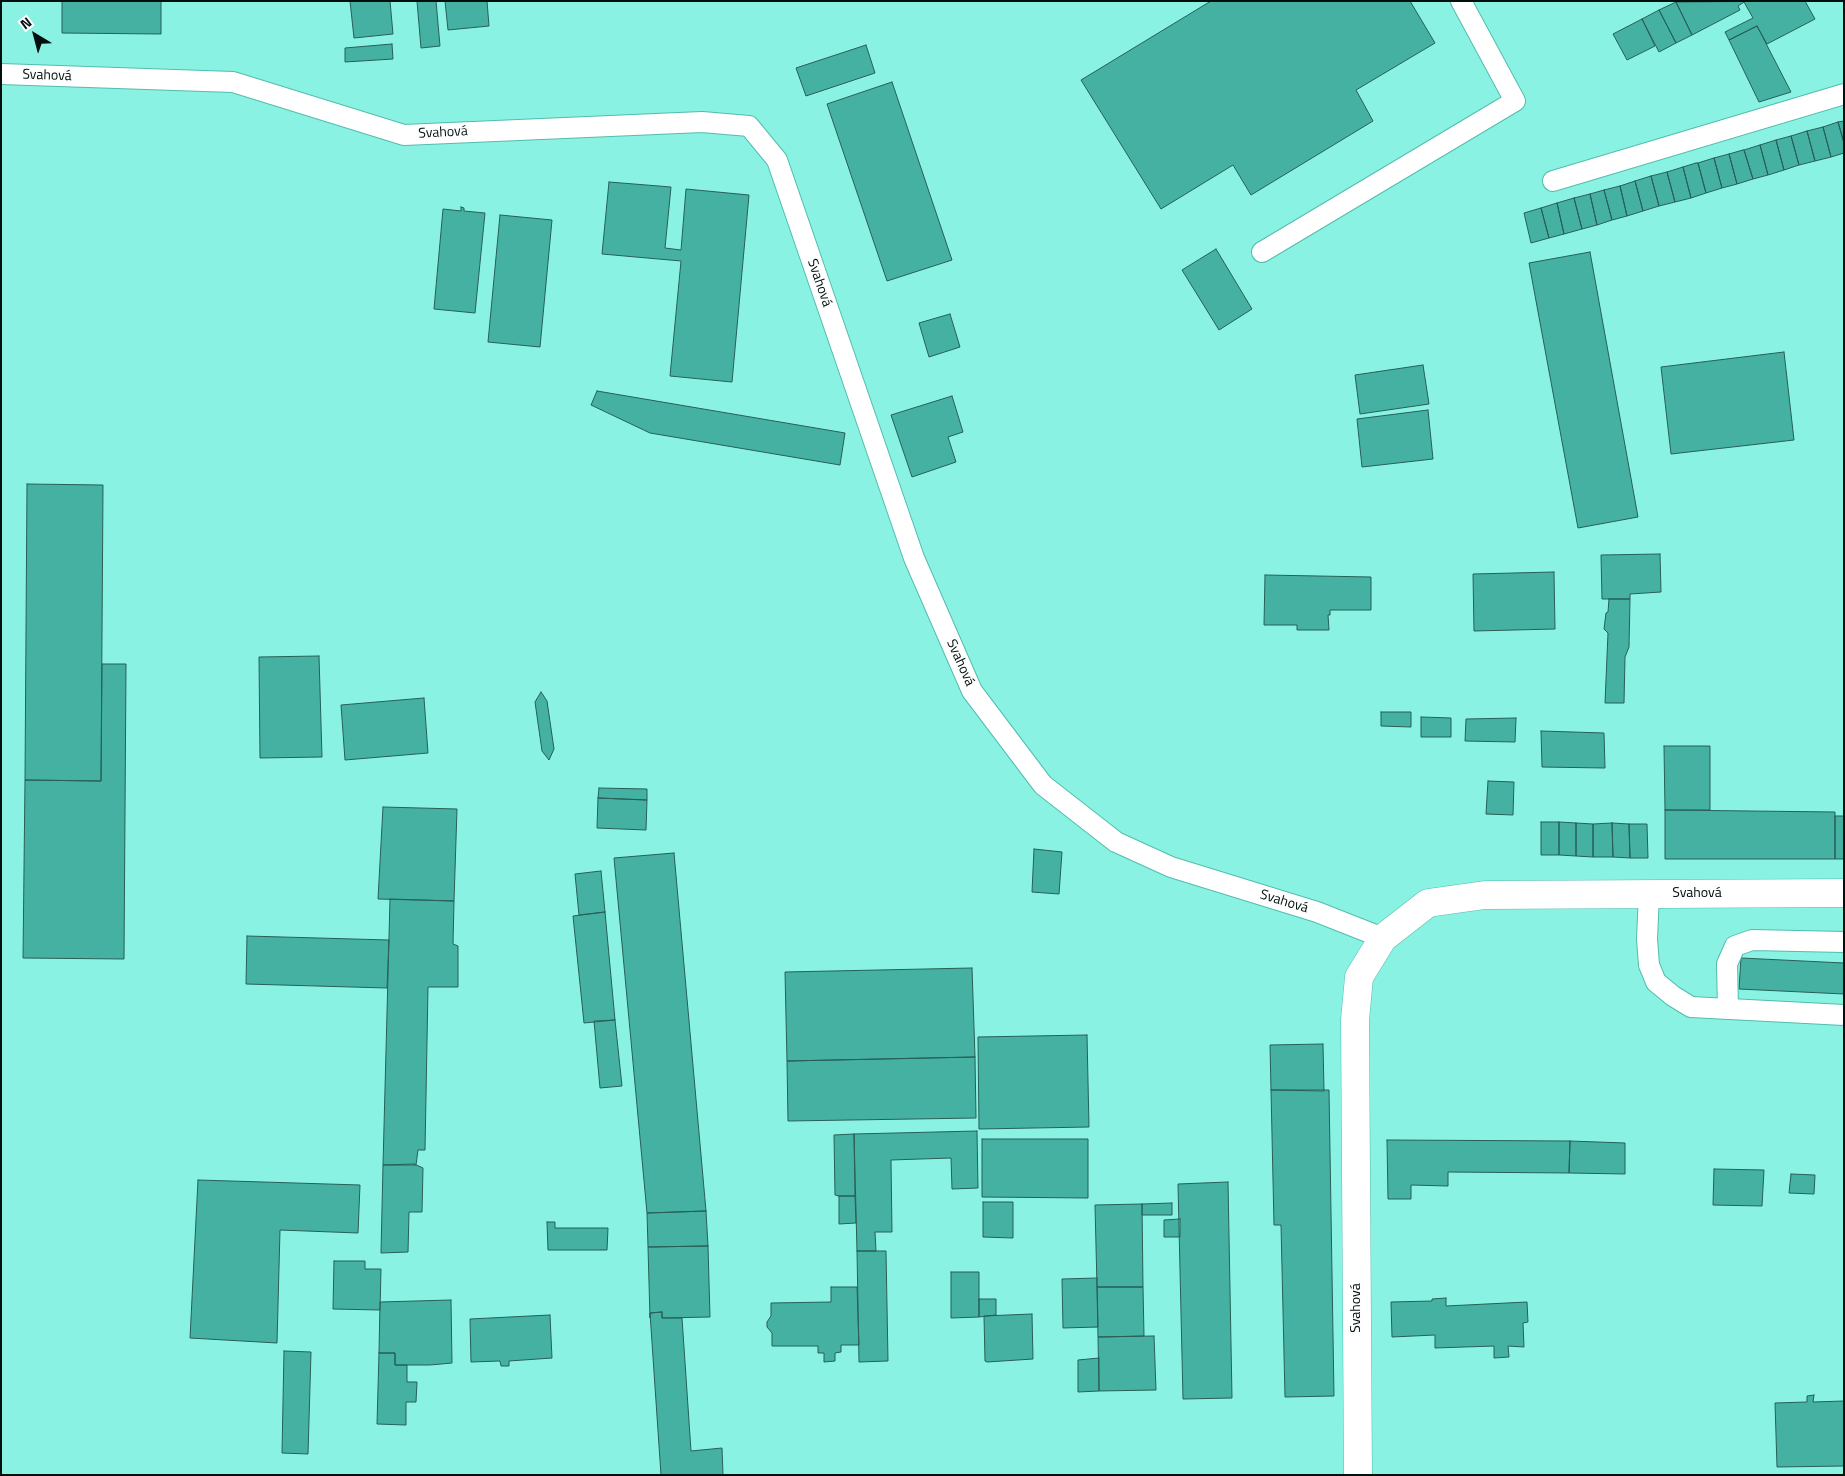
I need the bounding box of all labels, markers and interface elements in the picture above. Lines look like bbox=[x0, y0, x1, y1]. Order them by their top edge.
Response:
north arrow bbox=[10, 10, 60, 60]
text: N bbox=[15, 11, 36, 34]
street label: Svahová bbox=[22, 67, 72, 85]
street label: Svahová bbox=[418, 123, 468, 143]
street label: Svahová bbox=[803, 257, 835, 309]
street label: Svahová bbox=[942, 637, 978, 689]
street label: Svahová bbox=[1672, 886, 1722, 902]
street label: Svahová bbox=[1258, 887, 1310, 917]
street label: Svahová bbox=[1349, 1283, 1365, 1333]

